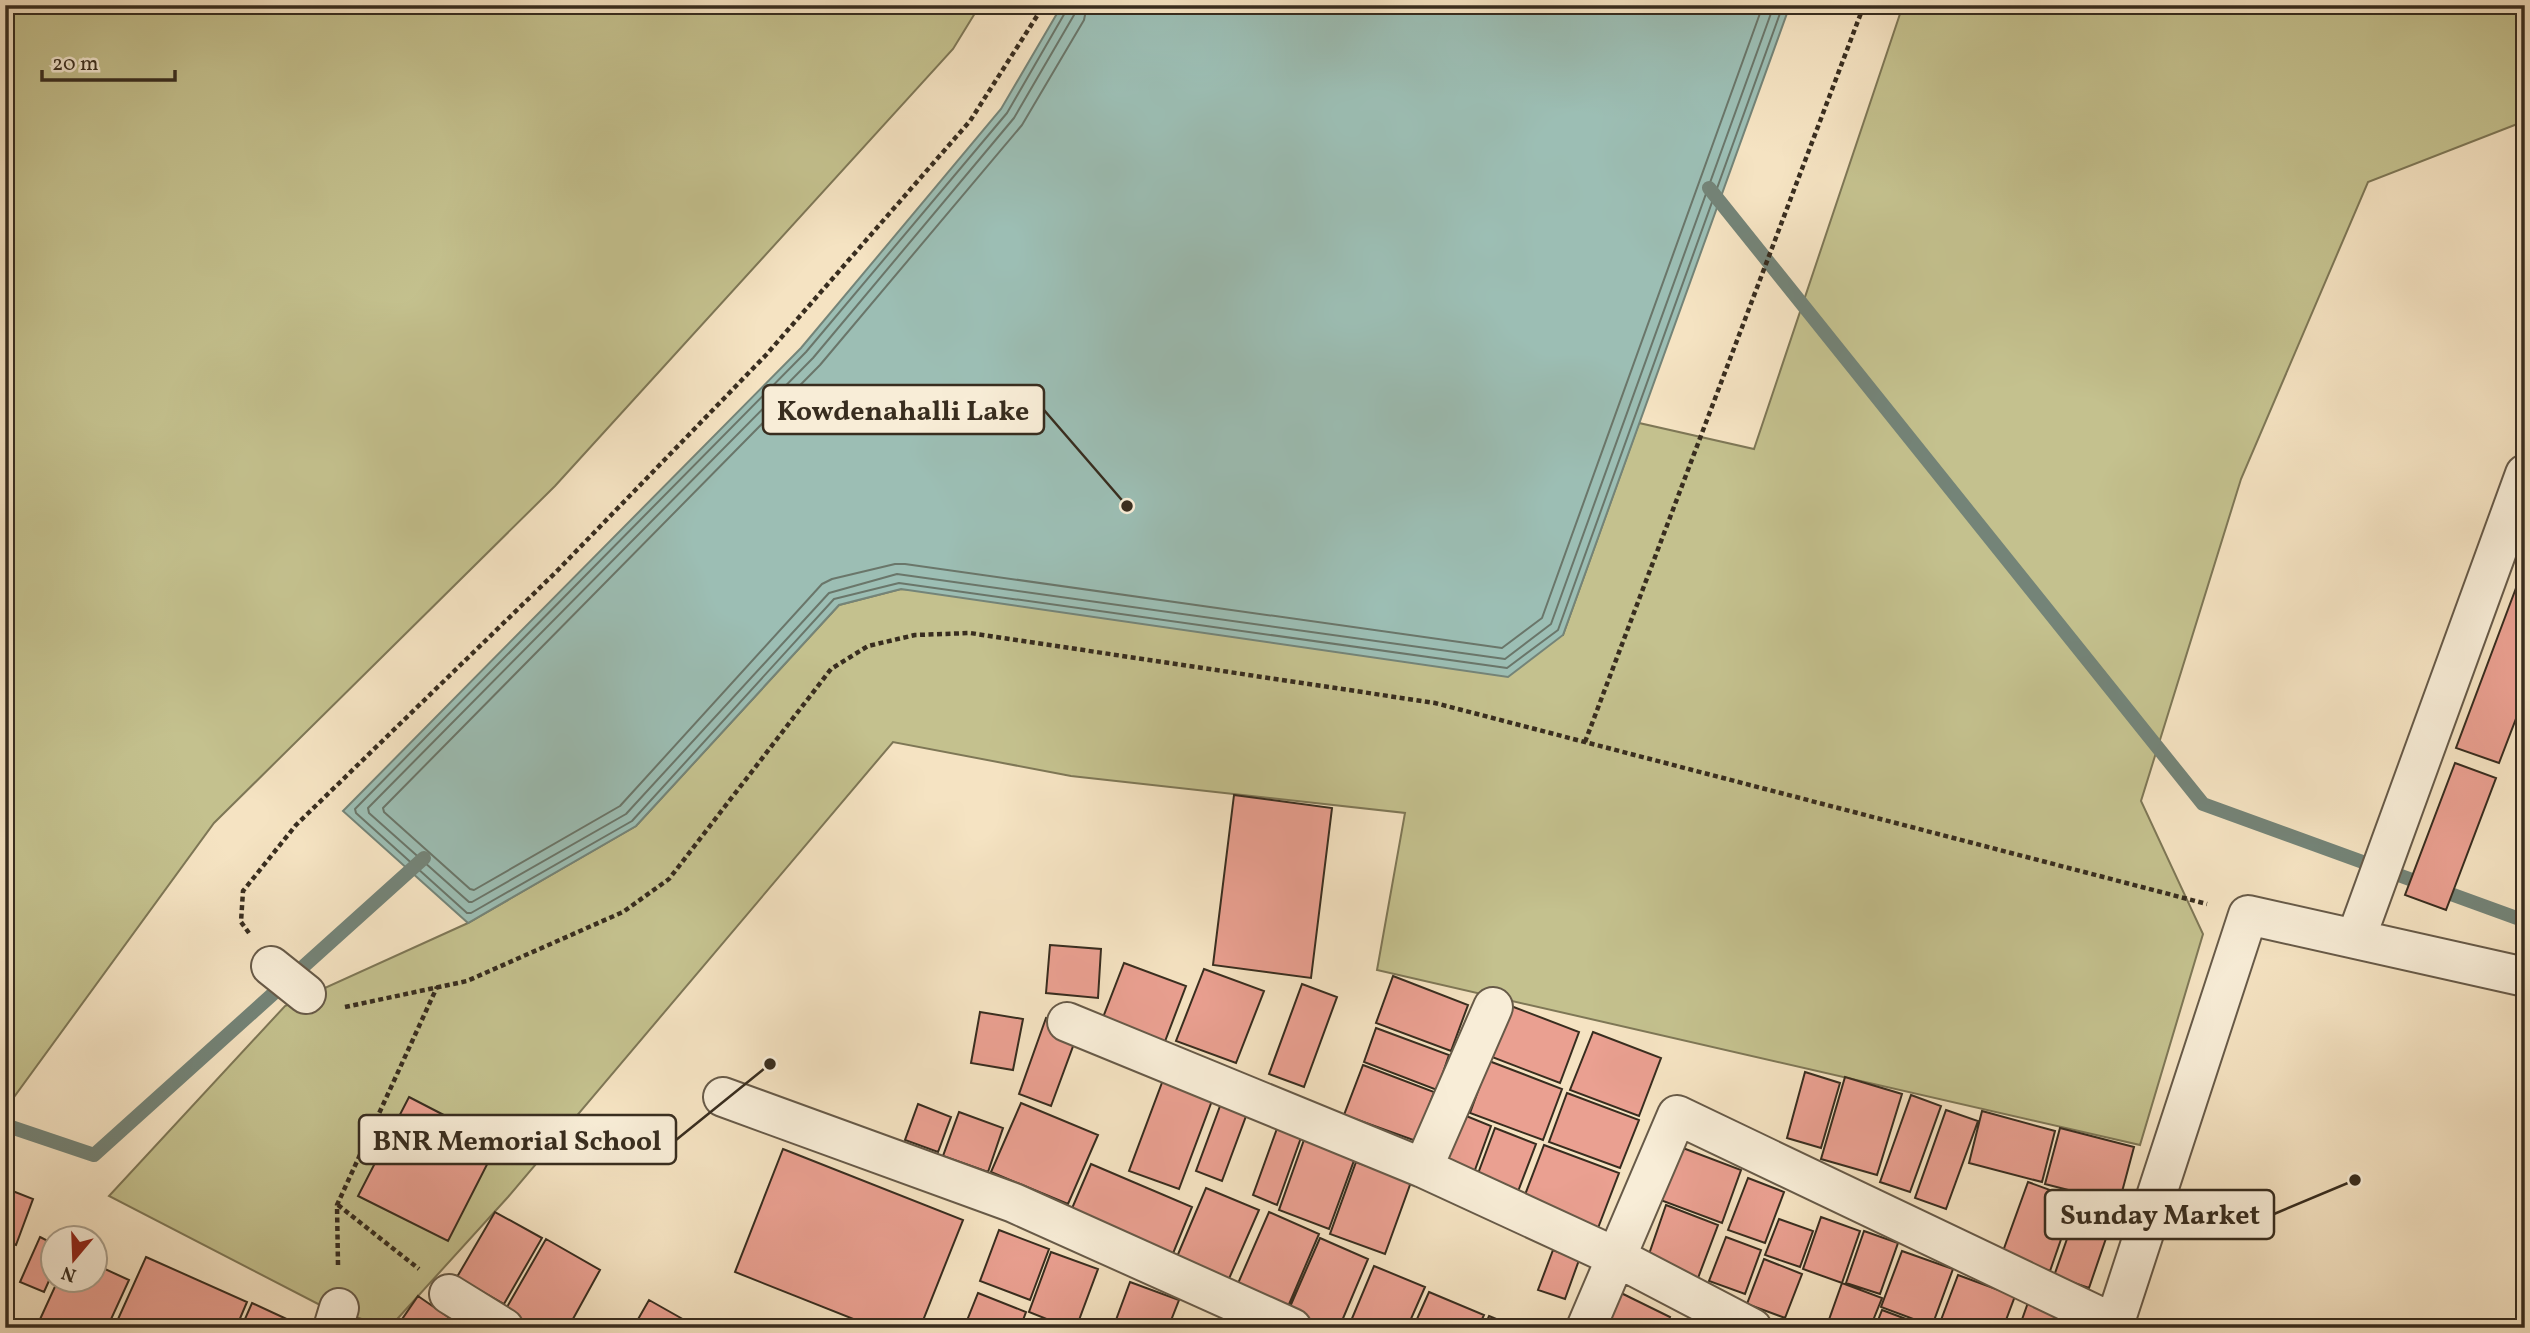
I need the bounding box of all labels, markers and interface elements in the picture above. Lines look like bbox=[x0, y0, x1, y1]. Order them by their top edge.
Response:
scale bar bbox=[42, 38, 175, 82]
text: 20 m bbox=[52, 50, 98, 79]
callout: Kowdenahalli Lake bbox=[763, 385, 1044, 434]
text: Kowdenahalli Lake bbox=[777, 393, 1029, 432]
callout: BNR Memorial School bbox=[359, 1115, 676, 1164]
text: BNR Memorial School bbox=[373, 1123, 661, 1162]
callout: Sunday Market bbox=[2045, 1190, 2274, 1239]
text: Sunday Market bbox=[2060, 1197, 2260, 1236]
north arrow bbox=[38, 1224, 108, 1294]
text: N bbox=[58, 1259, 80, 1288]

